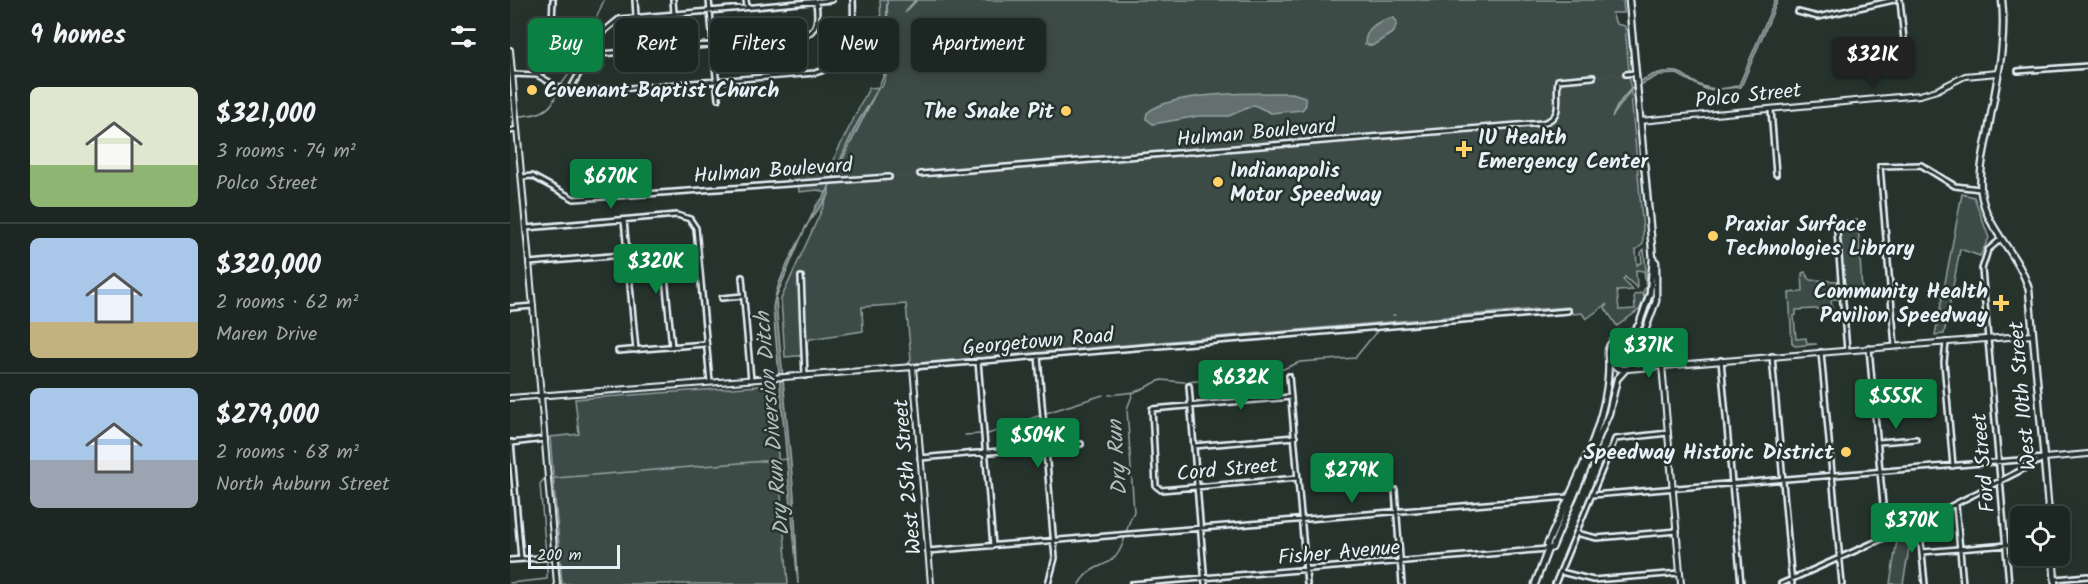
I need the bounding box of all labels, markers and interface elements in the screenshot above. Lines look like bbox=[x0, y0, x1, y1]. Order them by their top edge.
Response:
text: 9 homes bbox=[30, 15, 126, 57]
chip: Buy bbox=[528, 18, 603, 72]
chip: Rent bbox=[615, 18, 698, 72]
chip: Filters bbox=[710, 18, 807, 72]
chip: New bbox=[819, 18, 899, 72]
chip: Apartment bbox=[911, 18, 1046, 72]
icon: filters bbox=[447, 20, 480, 53]
pin: $321K bbox=[1831, 37, 1915, 88]
text: $321K bbox=[1847, 40, 1899, 72]
street label: Polco Street bbox=[1693, 74, 1804, 118]
place label: Covenant Baptist Church bbox=[544, 75, 779, 108]
marker: Covenant Baptist Church bbox=[525, 83, 539, 97]
text: $321,000 bbox=[216, 94, 315, 136]
place label: The Snake Pit bbox=[923, 96, 1055, 129]
marker: The Snake Pit bbox=[1059, 104, 1073, 118]
street label: Hulman Boulevard bbox=[1175, 110, 1337, 157]
icon: home bbox=[78, 111, 150, 183]
place label: IU Health Emergency Center bbox=[1478, 122, 1649, 179]
text: 3 rooms · 74 m² bbox=[216, 136, 356, 168]
marker: IU Health Emergency Center bbox=[1455, 140, 1473, 158]
street label: Hulman Boulevard bbox=[693, 149, 854, 194]
place label: Indianapolis Motor Speedway bbox=[1230, 155, 1382, 212]
pin: $670K bbox=[569, 159, 653, 210]
text: $670K bbox=[584, 162, 638, 194]
text: Polco Street bbox=[216, 168, 318, 200]
marker: Indianapolis Motor Speedway bbox=[1211, 175, 1225, 189]
place label: Praxiar Surface Technologies Library bbox=[1725, 209, 1915, 266]
marker: Praxiar Surface Technologies Library bbox=[1706, 229, 1720, 243]
pin: $320K bbox=[614, 244, 698, 295]
text: $320,000 bbox=[216, 245, 321, 287]
text: $320K bbox=[628, 247, 684, 279]
icon: home bbox=[78, 262, 150, 334]
place label: Community Health Pavilion Speedway bbox=[1814, 276, 1988, 333]
text: 2 rooms · 62 m² bbox=[216, 287, 358, 319]
marker: Community Health Pavilion Speedway bbox=[1992, 294, 2010, 312]
water label: Dry Run Diversion Ditch bbox=[746, 308, 801, 537]
text: Maren Drive bbox=[216, 319, 317, 351]
street label: Georgetown Road bbox=[961, 319, 1116, 366]
street label: West 10th Street bbox=[2000, 319, 2046, 472]
pin: $371K bbox=[1607, 328, 1691, 379]
text: $371K bbox=[1624, 331, 1674, 363]
pin: $632K bbox=[1199, 360, 1283, 411]
text: $632K bbox=[1212, 363, 1270, 395]
pin: $555K bbox=[1854, 379, 1938, 430]
text: $555K bbox=[1869, 382, 1923, 414]
text: $279,000 bbox=[216, 395, 319, 437]
street label: West 25th Street bbox=[885, 397, 932, 556]
street label: Ford Street bbox=[1964, 411, 2005, 514]
icon: home bbox=[78, 412, 150, 484]
water label: Dry Run bbox=[1098, 417, 1139, 497]
pin: $504K bbox=[996, 418, 1080, 469]
text: $504K bbox=[1010, 421, 1066, 453]
text: 2 rooms · 68 m² bbox=[216, 437, 359, 469]
place label: Speedway Historic District bbox=[1584, 437, 1835, 470]
marker: Speedway Historic District bbox=[1839, 445, 1853, 459]
street label: Cord Street bbox=[1175, 450, 1280, 491]
pin: $279K bbox=[1310, 453, 1394, 504]
text: $279K bbox=[1324, 456, 1380, 488]
text: North Auburn Street bbox=[216, 469, 390, 501]
pin: $370K bbox=[1870, 503, 1954, 554]
text: $370K bbox=[1885, 506, 1939, 538]
map controls bbox=[2010, 506, 2070, 566]
button: locate bbox=[2010, 506, 2070, 566]
street label: Fisher Avenue bbox=[1277, 532, 1402, 575]
scale bar bbox=[528, 542, 620, 570]
text: 200 m bbox=[537, 543, 581, 568]

